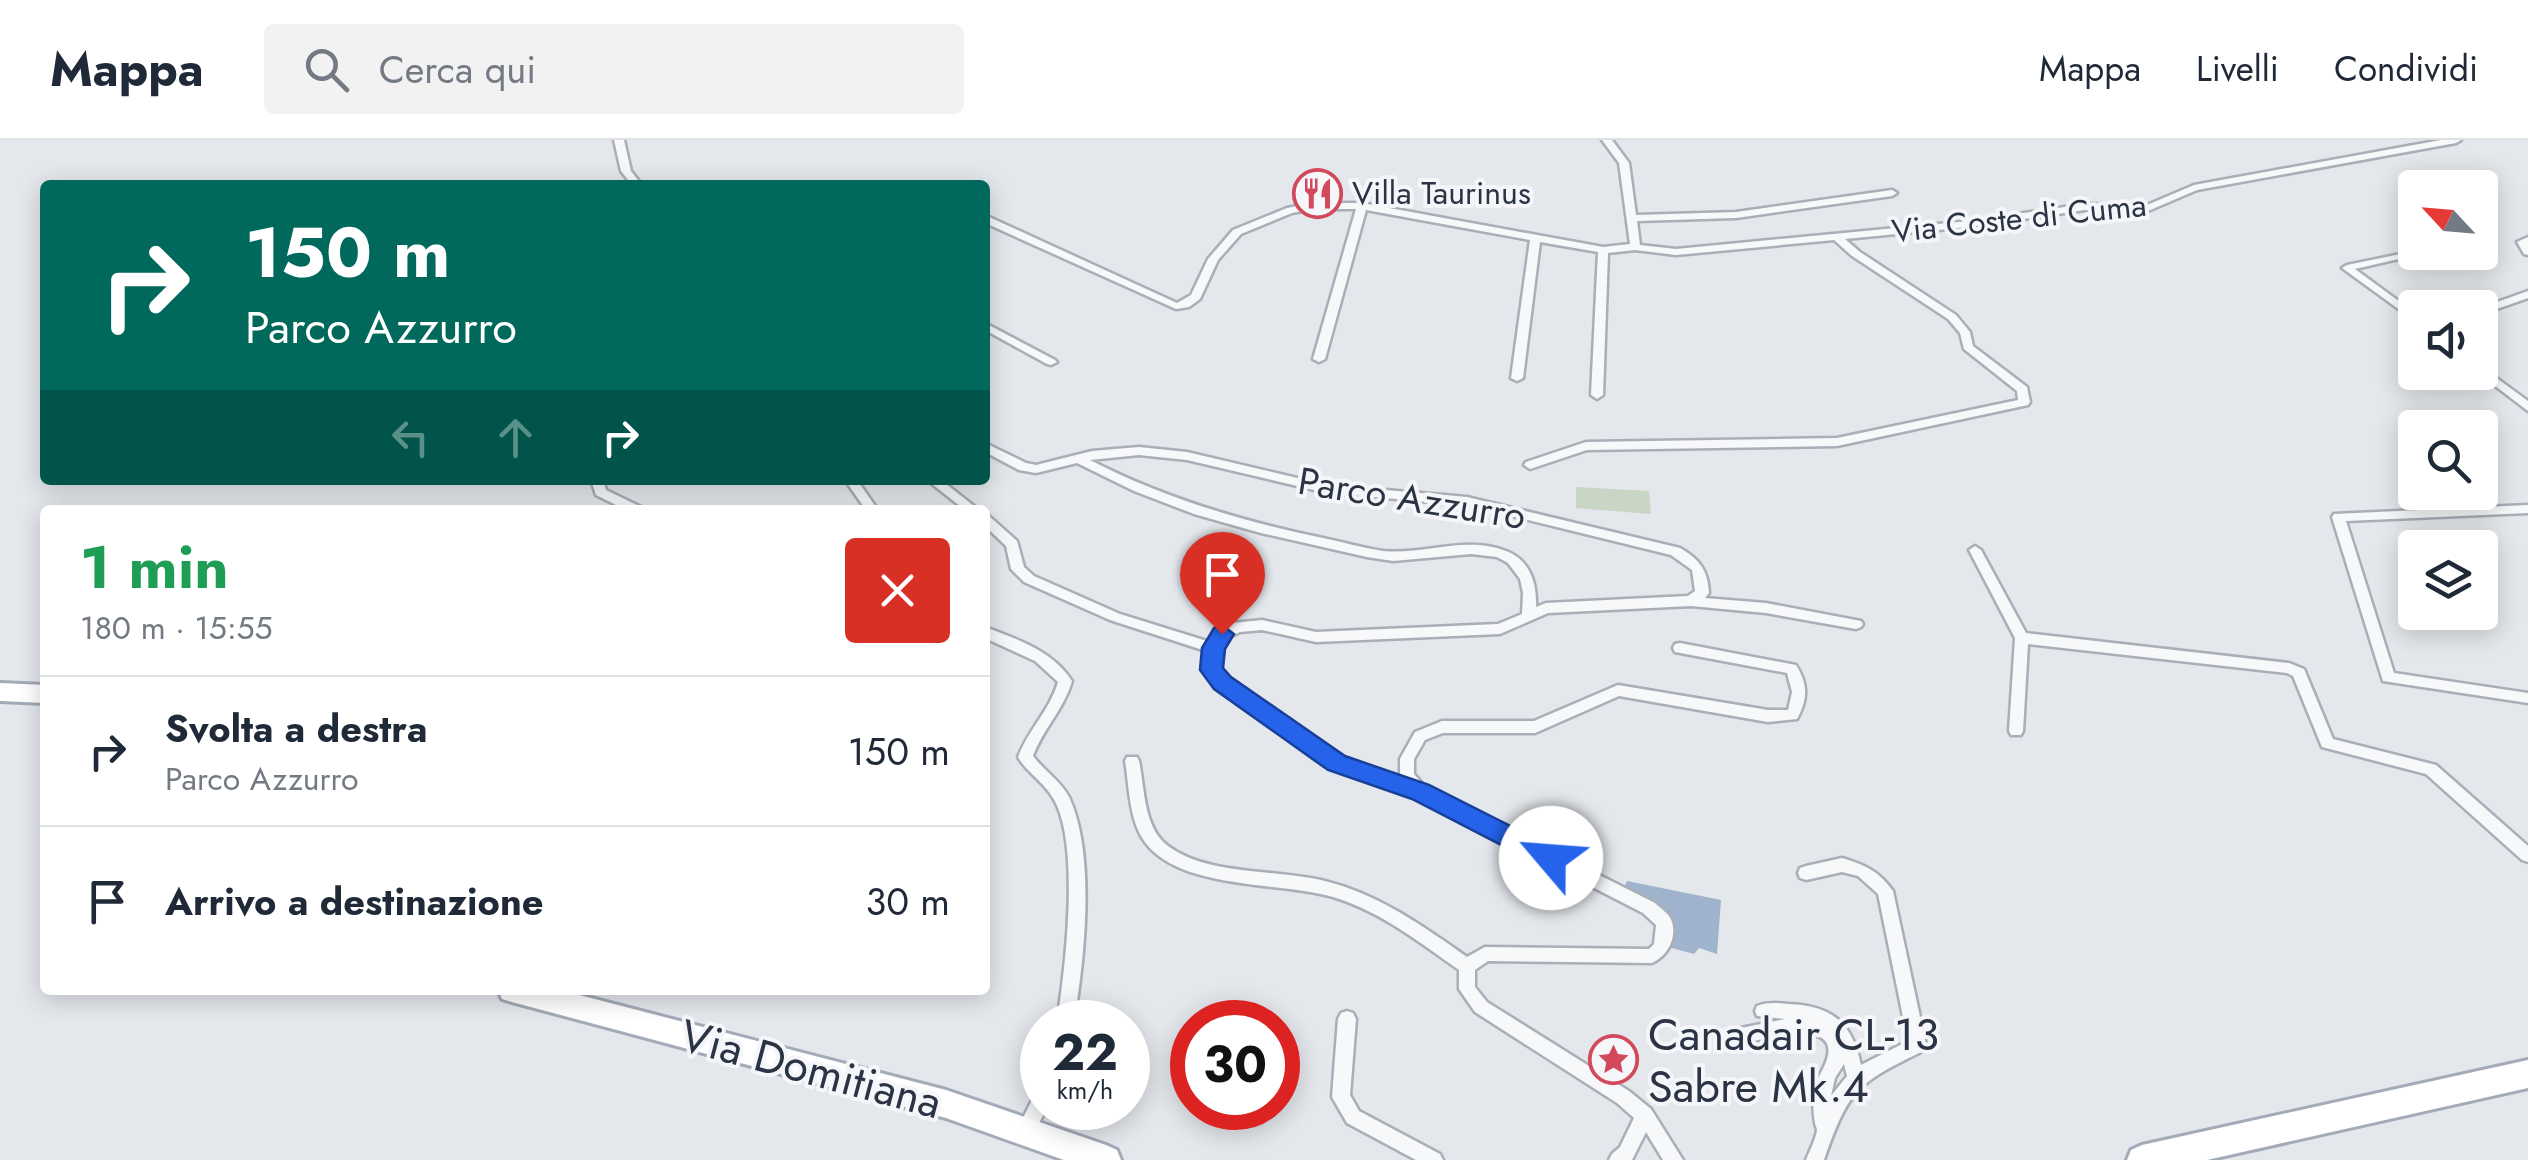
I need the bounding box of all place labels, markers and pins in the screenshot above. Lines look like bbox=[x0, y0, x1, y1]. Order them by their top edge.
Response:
restaurant icon: Villa Taurinus bbox=[1291, 167, 1343, 219]
place label: Villa Taurinus bbox=[1352, 170, 1531, 216]
pin bbox=[1180, 532, 1265, 635]
place label: Canadair CL-13 Sabre Mk.4 bbox=[1648, 1002, 1939, 1119]
place icon: Canadair CL-13 Sabre Mk.4 bbox=[1587, 1034, 1639, 1086]

